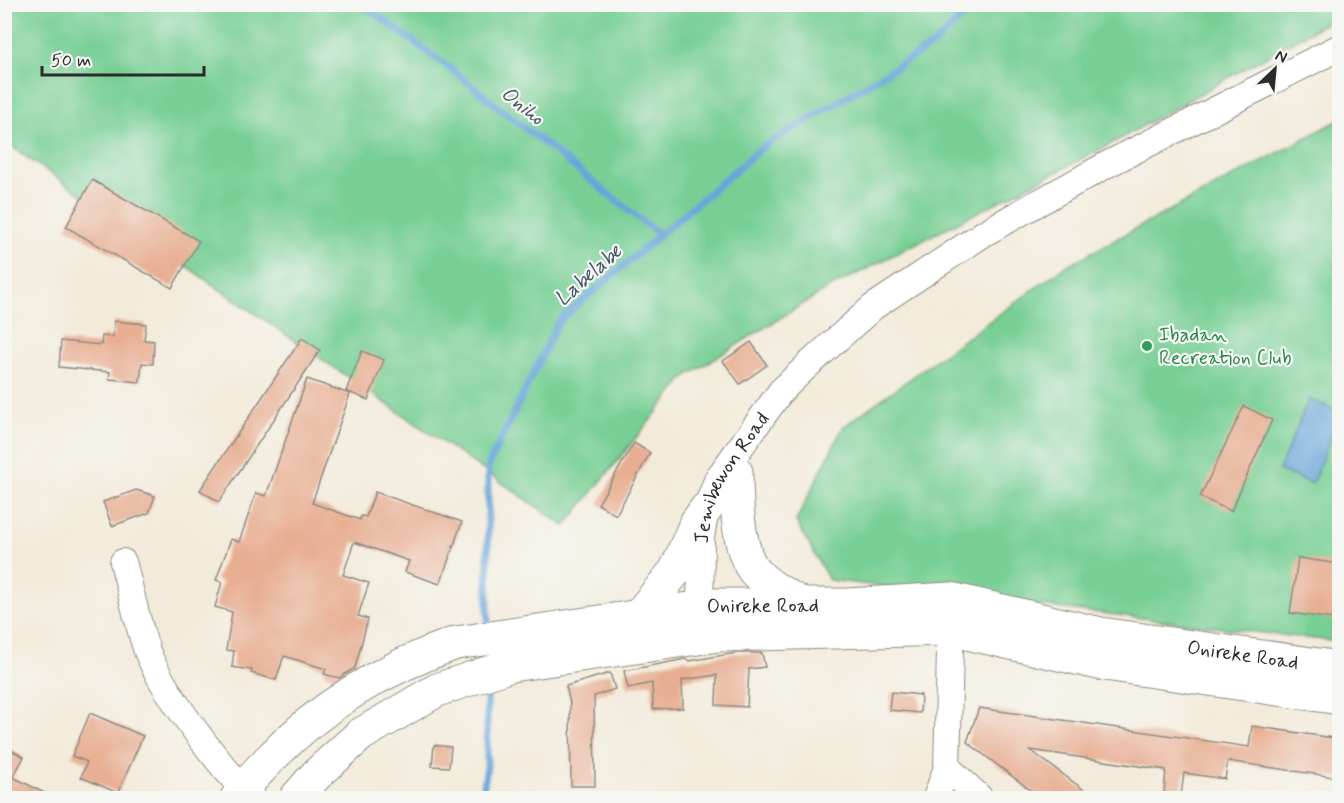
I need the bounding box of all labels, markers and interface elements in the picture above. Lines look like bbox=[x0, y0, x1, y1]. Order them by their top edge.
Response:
scale bar bbox=[42, 39, 204, 77]
north arrow bbox=[1245, 39, 1305, 99]
text: N bbox=[1272, 45, 1290, 69]
text: 50 m bbox=[51, 49, 91, 73]
water label: Oniho bbox=[495, 80, 550, 132]
water label: Labelabe bbox=[549, 238, 629, 313]
place label: Ibadan Recreation Club bbox=[1159, 322, 1292, 372]
marker: Ibadan Recreation Club bbox=[1140, 339, 1154, 353]
street label: Jemibewon Road bbox=[689, 407, 776, 544]
street label: Onireke Road bbox=[705, 593, 819, 621]
street label: Onireke Road bbox=[1185, 634, 1300, 677]

